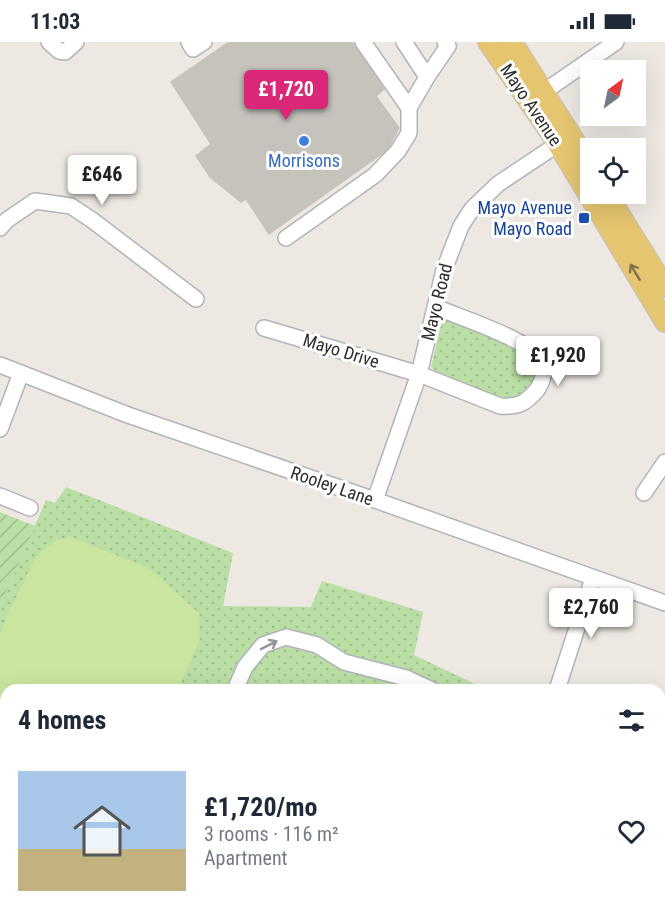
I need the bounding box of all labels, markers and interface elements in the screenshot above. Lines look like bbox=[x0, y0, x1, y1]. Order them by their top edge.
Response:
text: 11:03 bbox=[30, 9, 81, 34]
street label: Mayo Avenue bbox=[496, 60, 567, 150]
north arrow bbox=[580, 60, 646, 126]
map controls bbox=[580, 60, 646, 204]
pin: £1,720 bbox=[237, 70, 335, 121]
text: £1,720 bbox=[258, 77, 314, 101]
marker: Morrisons bbox=[297, 134, 311, 148]
button: locate bbox=[580, 138, 646, 204]
place label: Morrisons bbox=[268, 150, 340, 171]
pin: £646 bbox=[66, 155, 138, 206]
text: £646 bbox=[82, 162, 122, 186]
place label: Mayo Avenue Mayo Road bbox=[478, 197, 572, 239]
marker: Mayo Avenue Mayo Road bbox=[577, 211, 591, 225]
street label: Mayo Road bbox=[417, 261, 456, 343]
one-way arrow bbox=[628, 264, 640, 281]
street label: Mayo Drive bbox=[301, 329, 382, 372]
pin: £1,920 bbox=[509, 336, 607, 387]
text: £1,920 bbox=[530, 343, 586, 367]
street label: Rooley Lane bbox=[288, 462, 376, 509]
pin: £2,760 bbox=[542, 588, 640, 639]
text: £2,760 bbox=[563, 595, 619, 619]
one-way arrow bbox=[260, 638, 278, 650]
icon: filters bbox=[615, 704, 648, 737]
text: 4 homes bbox=[18, 705, 106, 735]
text: £1,720/mo bbox=[204, 792, 317, 822]
icon: home bbox=[66, 795, 138, 867]
icon: heart bbox=[615, 815, 648, 848]
text: 3 rooms · 116 m² bbox=[204, 822, 339, 846]
text: Apartment bbox=[204, 846, 288, 870]

